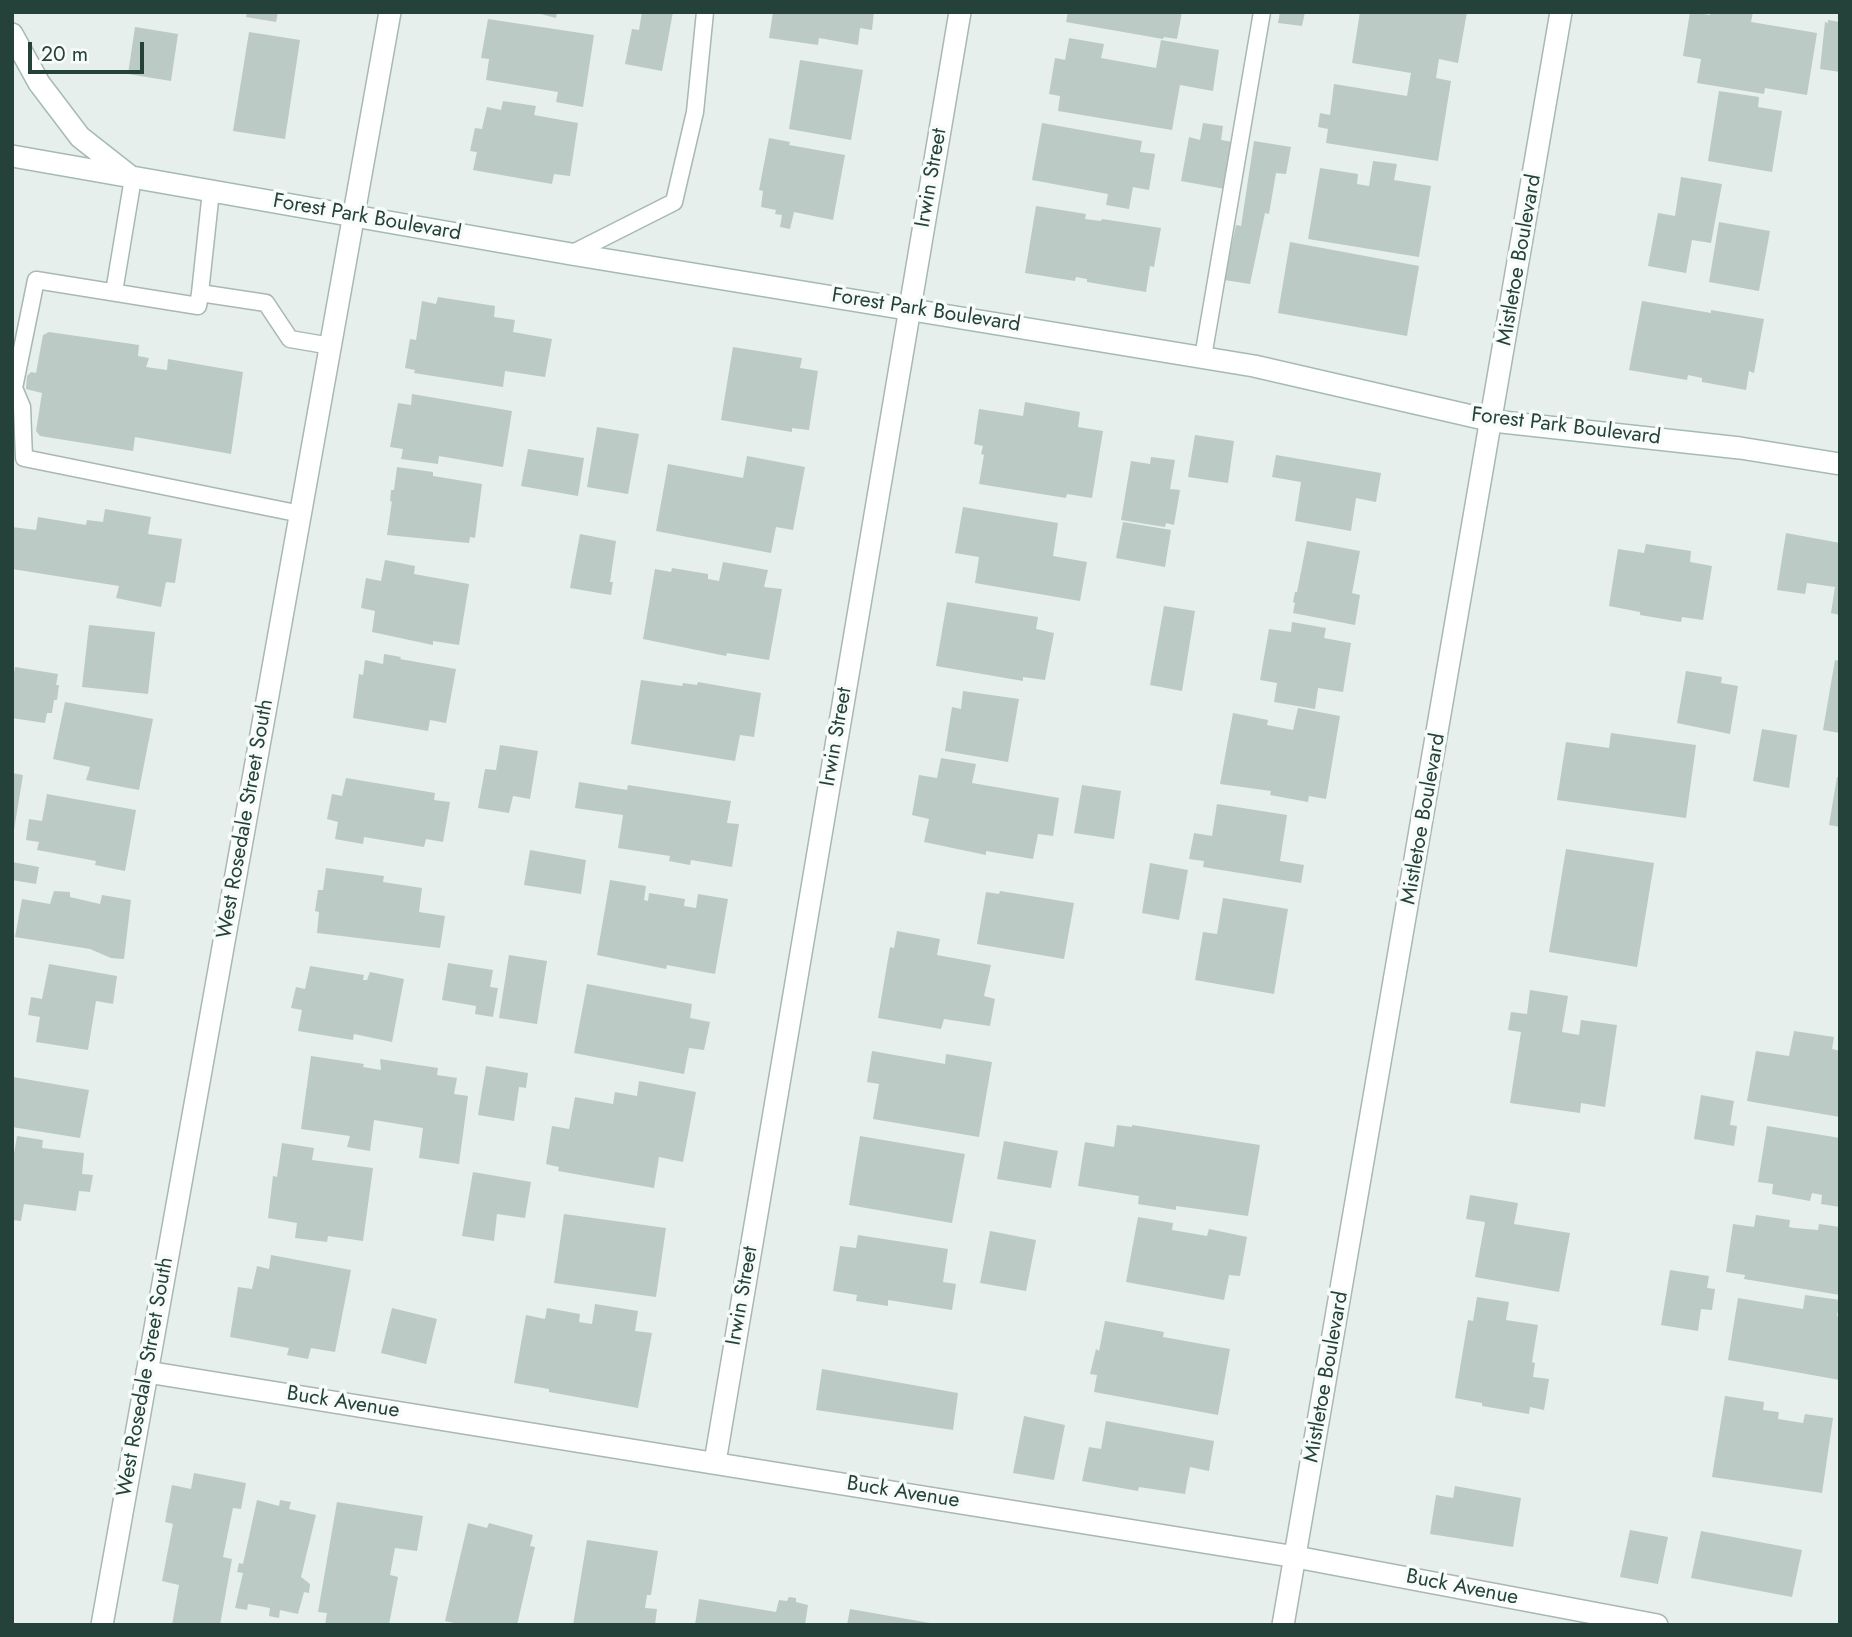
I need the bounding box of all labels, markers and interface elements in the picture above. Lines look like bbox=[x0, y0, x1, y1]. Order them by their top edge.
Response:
scale bar bbox=[32, 28, 147, 72]
text: 20 m bbox=[41, 39, 88, 69]
street label: Irwin Street bbox=[911, 126, 953, 230]
street label: Mistletoe Boulevard bbox=[1493, 172, 1547, 348]
street label: Forest Park Boulevard bbox=[271, 189, 463, 247]
street label: Forest Park Boulevard bbox=[830, 284, 1022, 338]
street label: Forest Park Boulevard bbox=[1470, 403, 1662, 451]
street label: Irwin Street bbox=[816, 685, 858, 789]
street label: West Rosedale Street South bbox=[213, 697, 279, 941]
street label: Mistletoe Boulevard bbox=[1397, 731, 1451, 907]
street label: Irwin Street bbox=[722, 1244, 764, 1348]
street label: West Rosedale Street South bbox=[113, 1255, 179, 1499]
street label: Mistletoe Boulevard bbox=[1300, 1289, 1354, 1465]
street label: Buck Avenue bbox=[285, 1382, 401, 1424]
street label: Buck Avenue bbox=[845, 1472, 961, 1514]
street label: Buck Avenue bbox=[1404, 1565, 1520, 1611]

